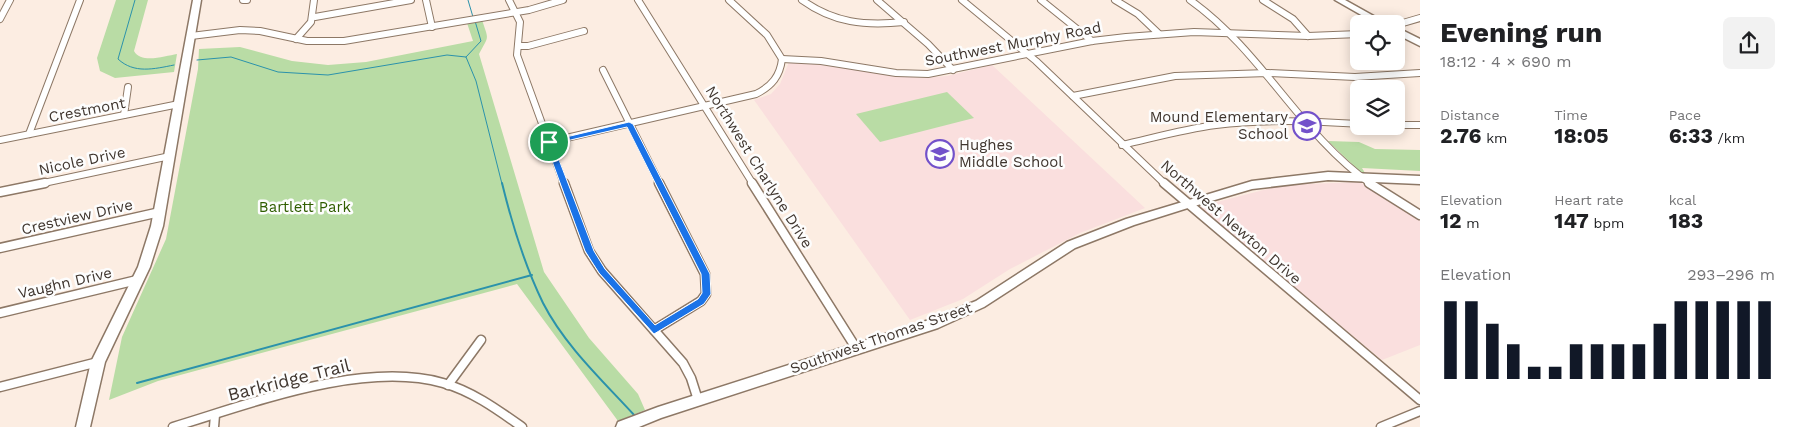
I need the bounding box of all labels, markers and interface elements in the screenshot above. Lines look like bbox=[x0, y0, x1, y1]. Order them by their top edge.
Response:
map controls bbox=[1350, 15, 1405, 135]
button: locate bbox=[1350, 15, 1405, 70]
text: Evening run bbox=[1440, 16, 1602, 49]
button: share bbox=[1723, 17, 1775, 69]
street label: Southwest Murphy Road bbox=[923, 18, 1103, 70]
text: 18:12 · 4 × 690 m bbox=[1440, 52, 1572, 71]
button: layers bbox=[1350, 80, 1405, 135]
street label: Northwest Charlyne Drive bbox=[702, 83, 816, 251]
street label: Crestmont bbox=[47, 94, 128, 126]
text: Distance bbox=[1440, 107, 1500, 123]
text: Time bbox=[1554, 107, 1588, 123]
text: Pace bbox=[1669, 107, 1701, 123]
place label: Mound Elementary School bbox=[1150, 108, 1288, 143]
school or university icon: Mound Elementary School bbox=[1292, 111, 1322, 141]
pin bbox=[528, 121, 570, 163]
text: 2.76 bbox=[1440, 123, 1481, 148]
text: 18:05 bbox=[1554, 123, 1609, 148]
text: 6:33 bbox=[1669, 123, 1713, 148]
icon: arrive bbox=[535, 128, 563, 156]
text: km bbox=[1481, 130, 1507, 146]
text: /km bbox=[1713, 130, 1745, 146]
place label: Hughes Middle School bbox=[959, 136, 1063, 171]
school or university icon: Hughes Middle School bbox=[925, 139, 955, 169]
street label: Nicole Drive bbox=[37, 143, 127, 179]
street label: Northwest Newton Drive bbox=[1157, 156, 1305, 288]
text: Elevation bbox=[1440, 192, 1503, 208]
text: Heart rate bbox=[1554, 192, 1624, 208]
text: kcal bbox=[1669, 192, 1696, 208]
street label: Crestview Drive bbox=[19, 195, 135, 239]
park label: Bartlett Park bbox=[259, 198, 352, 216]
text: 12 bbox=[1440, 208, 1462, 233]
text: 147 bbox=[1554, 208, 1589, 233]
text: 183 bbox=[1669, 208, 1703, 233]
text: m bbox=[1462, 215, 1480, 231]
text: bpm bbox=[1589, 215, 1624, 231]
street label: Vaughn Drive bbox=[16, 263, 114, 303]
text: Elevation bbox=[1440, 265, 1511, 284]
text: 293–296 m bbox=[1687, 265, 1775, 284]
street label: Southwest Thomas Street bbox=[788, 298, 975, 378]
street label: Barkridge Trail bbox=[225, 354, 353, 405]

